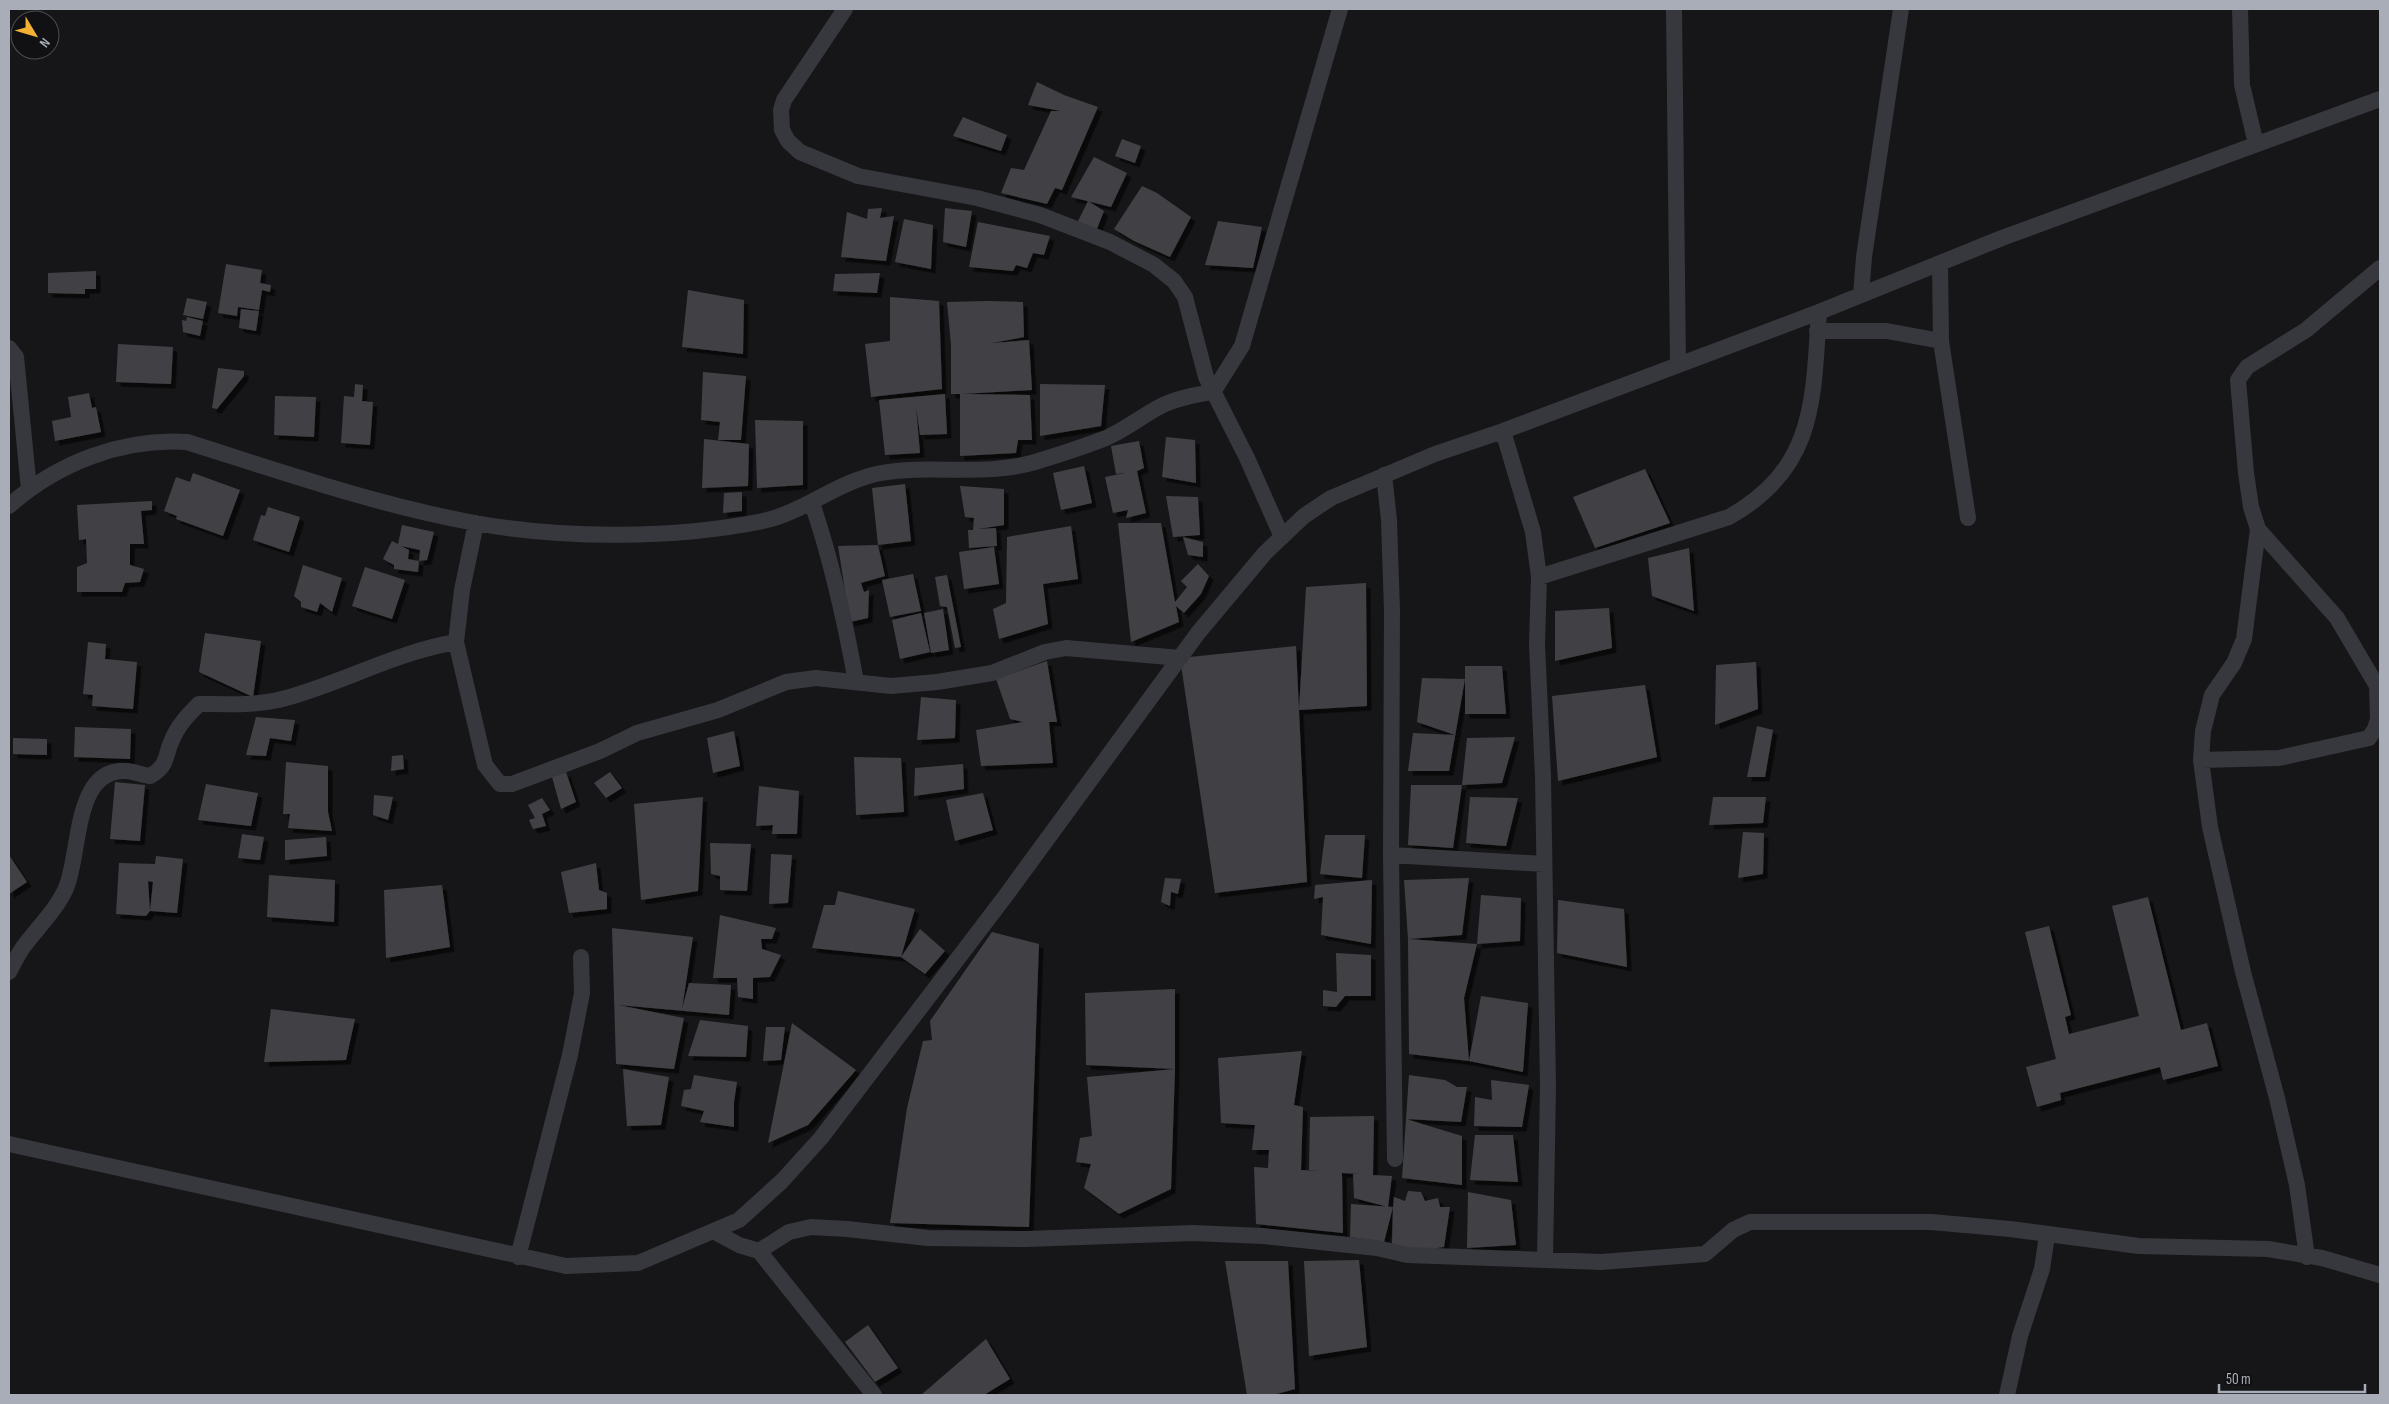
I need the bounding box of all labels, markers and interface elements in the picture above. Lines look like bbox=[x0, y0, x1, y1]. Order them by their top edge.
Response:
north arrow bbox=[10, 10, 60, 60]
text: N bbox=[36, 35, 54, 51]
scale bar bbox=[2219, 1362, 2365, 1394]
text: 50 m bbox=[2226, 1370, 2251, 1389]

